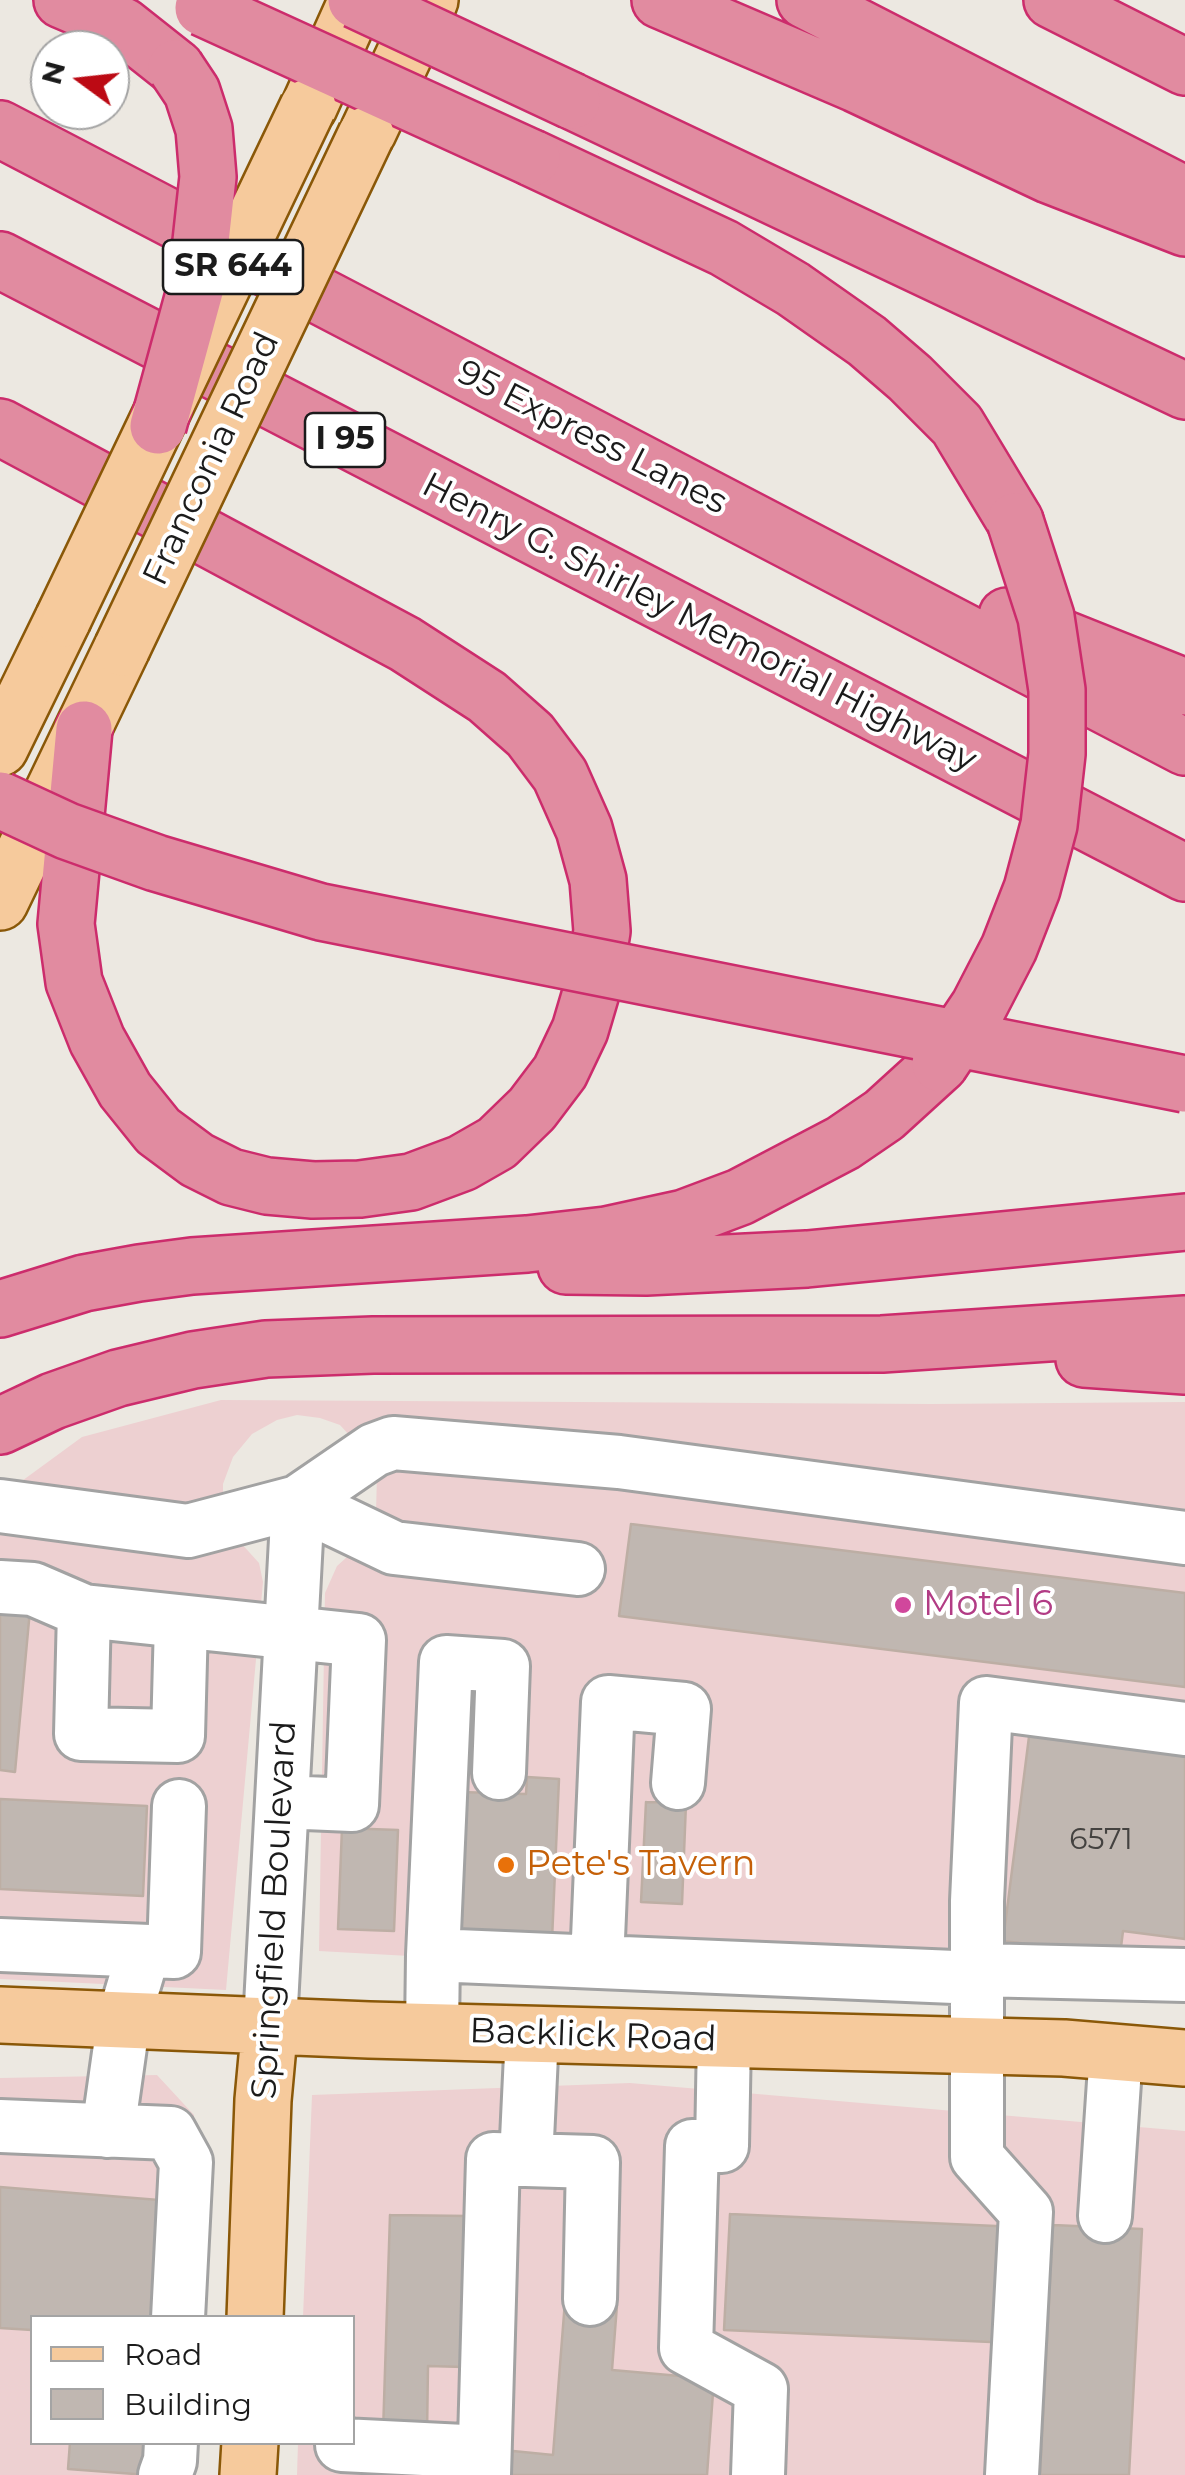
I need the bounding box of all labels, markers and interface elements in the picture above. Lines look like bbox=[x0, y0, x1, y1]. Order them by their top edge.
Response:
north arrow bbox=[30, 30, 130, 130]
text: N bbox=[34, 57, 72, 88]
road number: SR 644 bbox=[163, 240, 303, 294]
street label: Franconia Road bbox=[135, 326, 289, 592]
street label: 95 Express Lanes bbox=[450, 352, 734, 524]
road number: I 95 bbox=[305, 413, 385, 467]
street label: Henry G. Shirley Memorial Highway bbox=[415, 464, 983, 782]
place label: Motel 6 bbox=[923, 1584, 1053, 1626]
marker: Motel 6 bbox=[892, 1594, 914, 1616]
street label: Springfield Boulevard bbox=[244, 1720, 306, 2100]
house number: 6571 bbox=[1069, 1822, 1133, 1858]
place label: Pete's Tavern bbox=[526, 1844, 755, 1886]
marker: Pete's Tavern bbox=[495, 1854, 517, 1876]
street label: Backlick Road bbox=[469, 2011, 717, 2061]
legend bbox=[30, 2315, 355, 2445]
text: Road bbox=[124, 2336, 202, 2373]
text: Building bbox=[124, 2386, 252, 2423]

